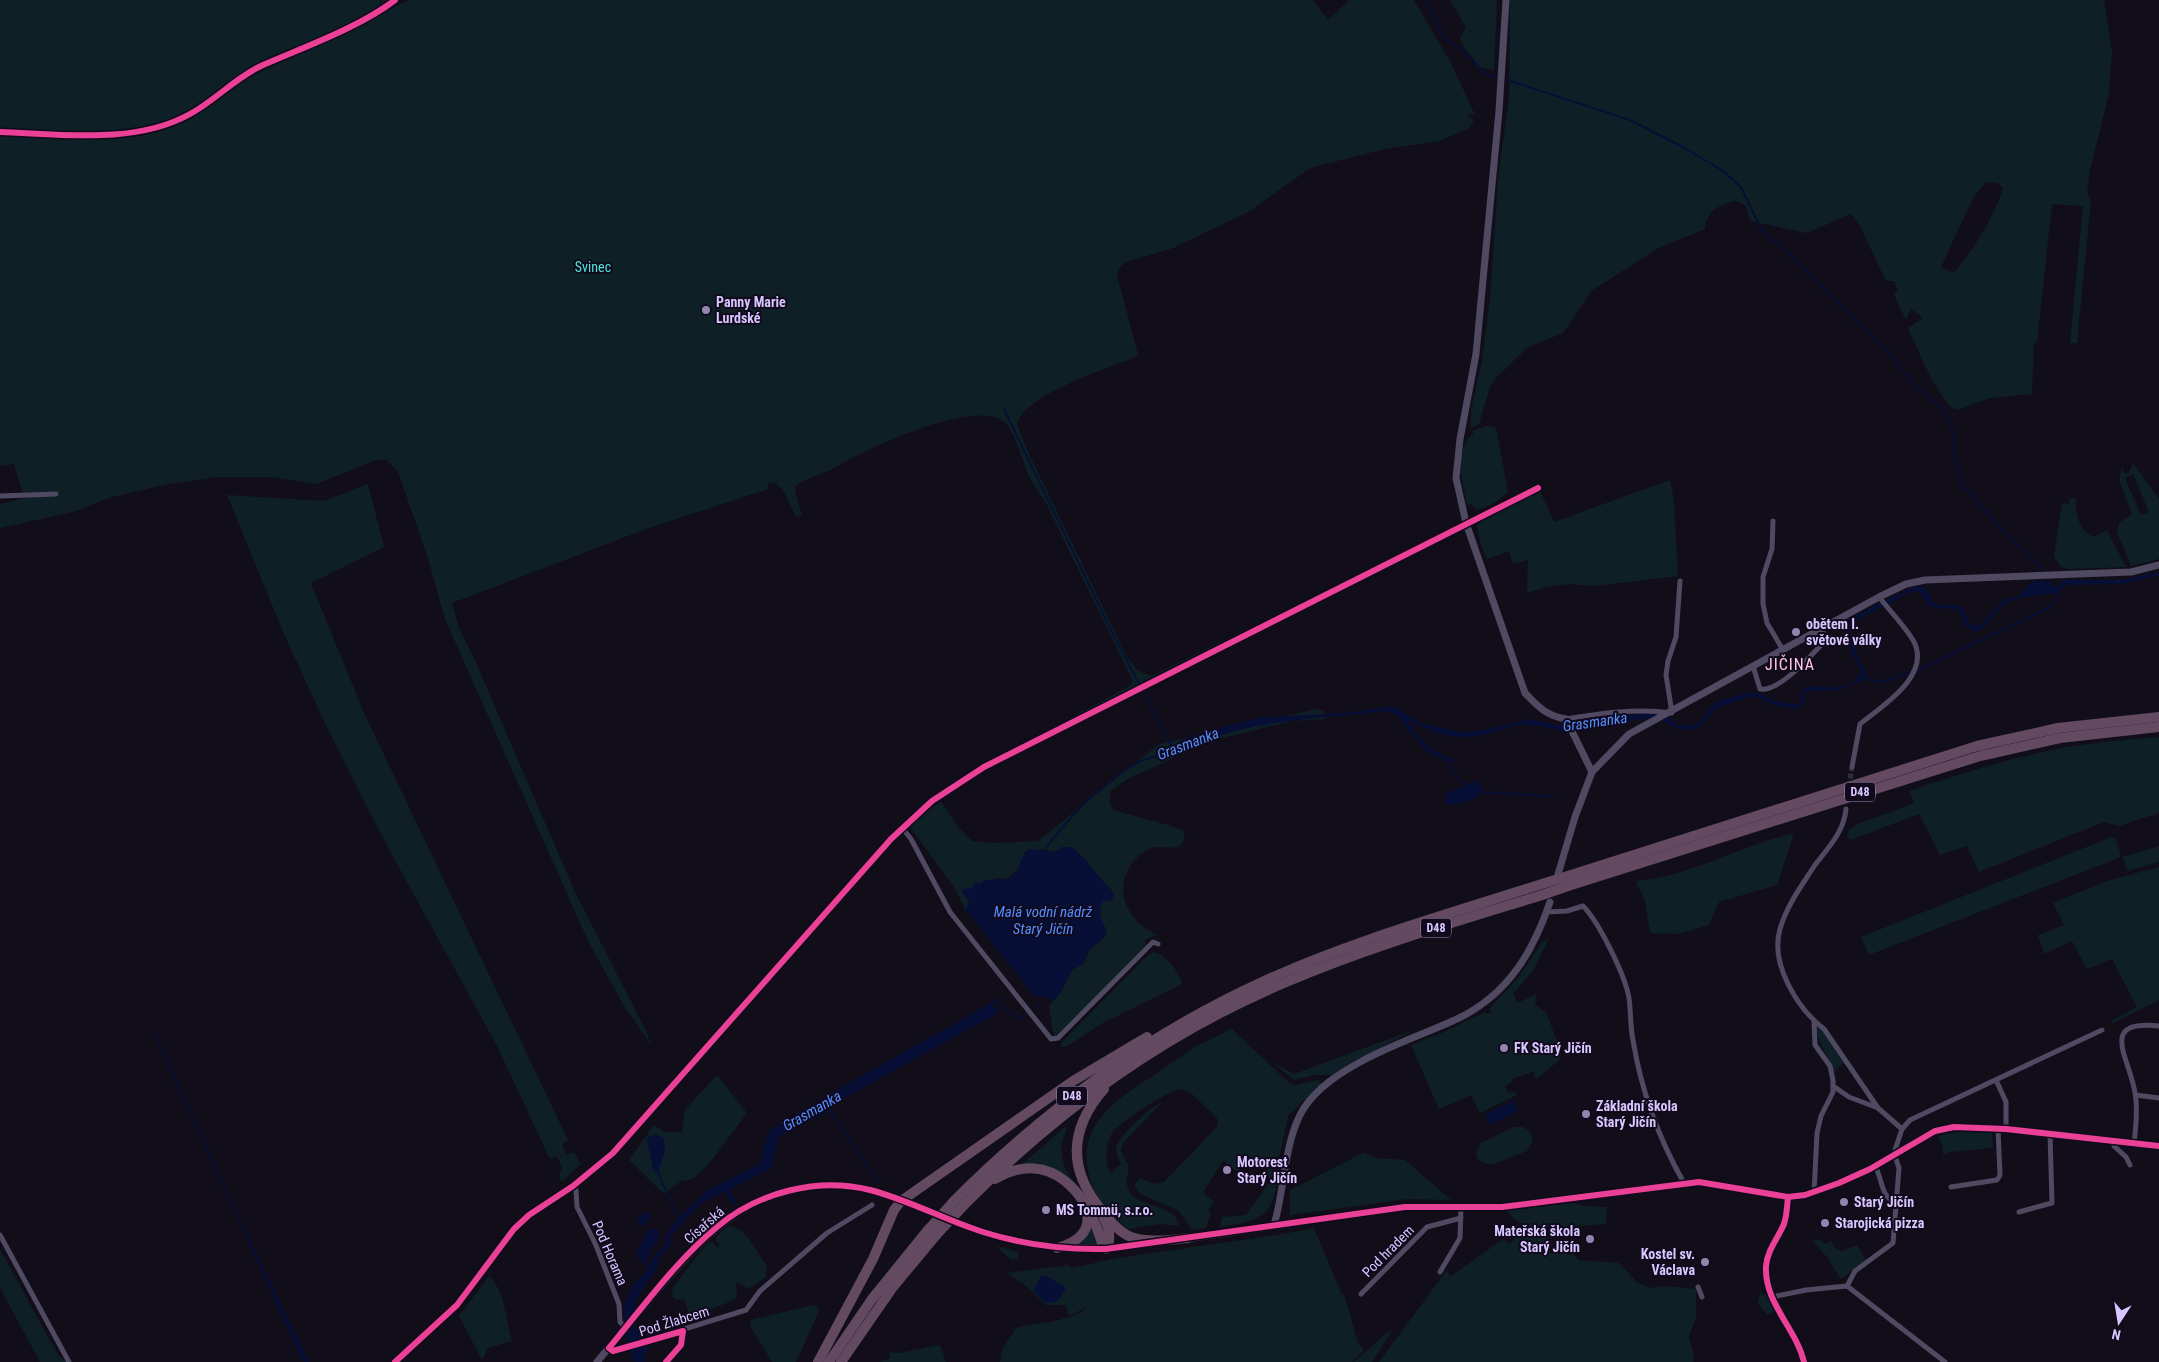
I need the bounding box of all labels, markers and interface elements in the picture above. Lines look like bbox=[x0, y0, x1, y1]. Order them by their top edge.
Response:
park label: Svinec bbox=[575, 259, 611, 275]
place label: Panny Marie Lurdské bbox=[716, 294, 786, 326]
marker: Panny Marie Lurdské bbox=[700, 304, 712, 316]
place label: obětem I. světové války bbox=[1806, 616, 1882, 648]
marker: obětem I. světové války bbox=[1790, 626, 1802, 638]
district label: JIČINA bbox=[1765, 654, 1815, 674]
water label: Grasmanka bbox=[1562, 709, 1628, 735]
water label: Grasmanka bbox=[1154, 724, 1222, 764]
road number: D48 bbox=[1845, 782, 1875, 802]
water label: Malá vodní nádrž Starý Jičín bbox=[994, 903, 1093, 938]
road number: D48 bbox=[1421, 918, 1451, 938]
place label: FK Starý Jičín bbox=[1514, 1040, 1592, 1056]
marker: FK Starý Jičín bbox=[1498, 1042, 1510, 1054]
road number: D48 bbox=[1057, 1086, 1087, 1106]
water label: Grasmanka bbox=[779, 1087, 845, 1135]
place label: Základní škola Starý Jičín bbox=[1596, 1098, 1678, 1130]
marker: Základní škola Starý Jičín bbox=[1580, 1108, 1592, 1120]
place label: Motorest Starý Jičín bbox=[1237, 1154, 1297, 1186]
marker: Motorest Starý Jičín bbox=[1221, 1164, 1233, 1176]
place label: Starý Jičín bbox=[1854, 1194, 1914, 1210]
marker: Starý Jičín bbox=[1838, 1196, 1850, 1208]
place label: MS Tommü, s.r.o. bbox=[1056, 1202, 1153, 1218]
street label: Císařská bbox=[681, 1203, 727, 1247]
marker: MS Tommü, s.r.o. bbox=[1040, 1204, 1052, 1216]
place label: Starojická pizza bbox=[1835, 1215, 1925, 1231]
marker: Starojická pizza bbox=[1819, 1217, 1831, 1229]
street label: Pod Horama bbox=[589, 1218, 631, 1288]
street label: Pod hradem bbox=[1359, 1222, 1417, 1280]
place label: Mateřská škola Starý Jičín bbox=[1494, 1223, 1580, 1255]
marker: Mateřská škola Starý Jičín bbox=[1584, 1233, 1596, 1245]
place label: Kostel sv. Václava bbox=[1641, 1246, 1695, 1278]
marker: Kostel sv. Václava bbox=[1699, 1256, 1711, 1268]
north arrow bbox=[2094, 1297, 2144, 1347]
street label: Pod Žlabcem bbox=[637, 1302, 711, 1339]
text: N bbox=[2110, 1326, 2122, 1343]

